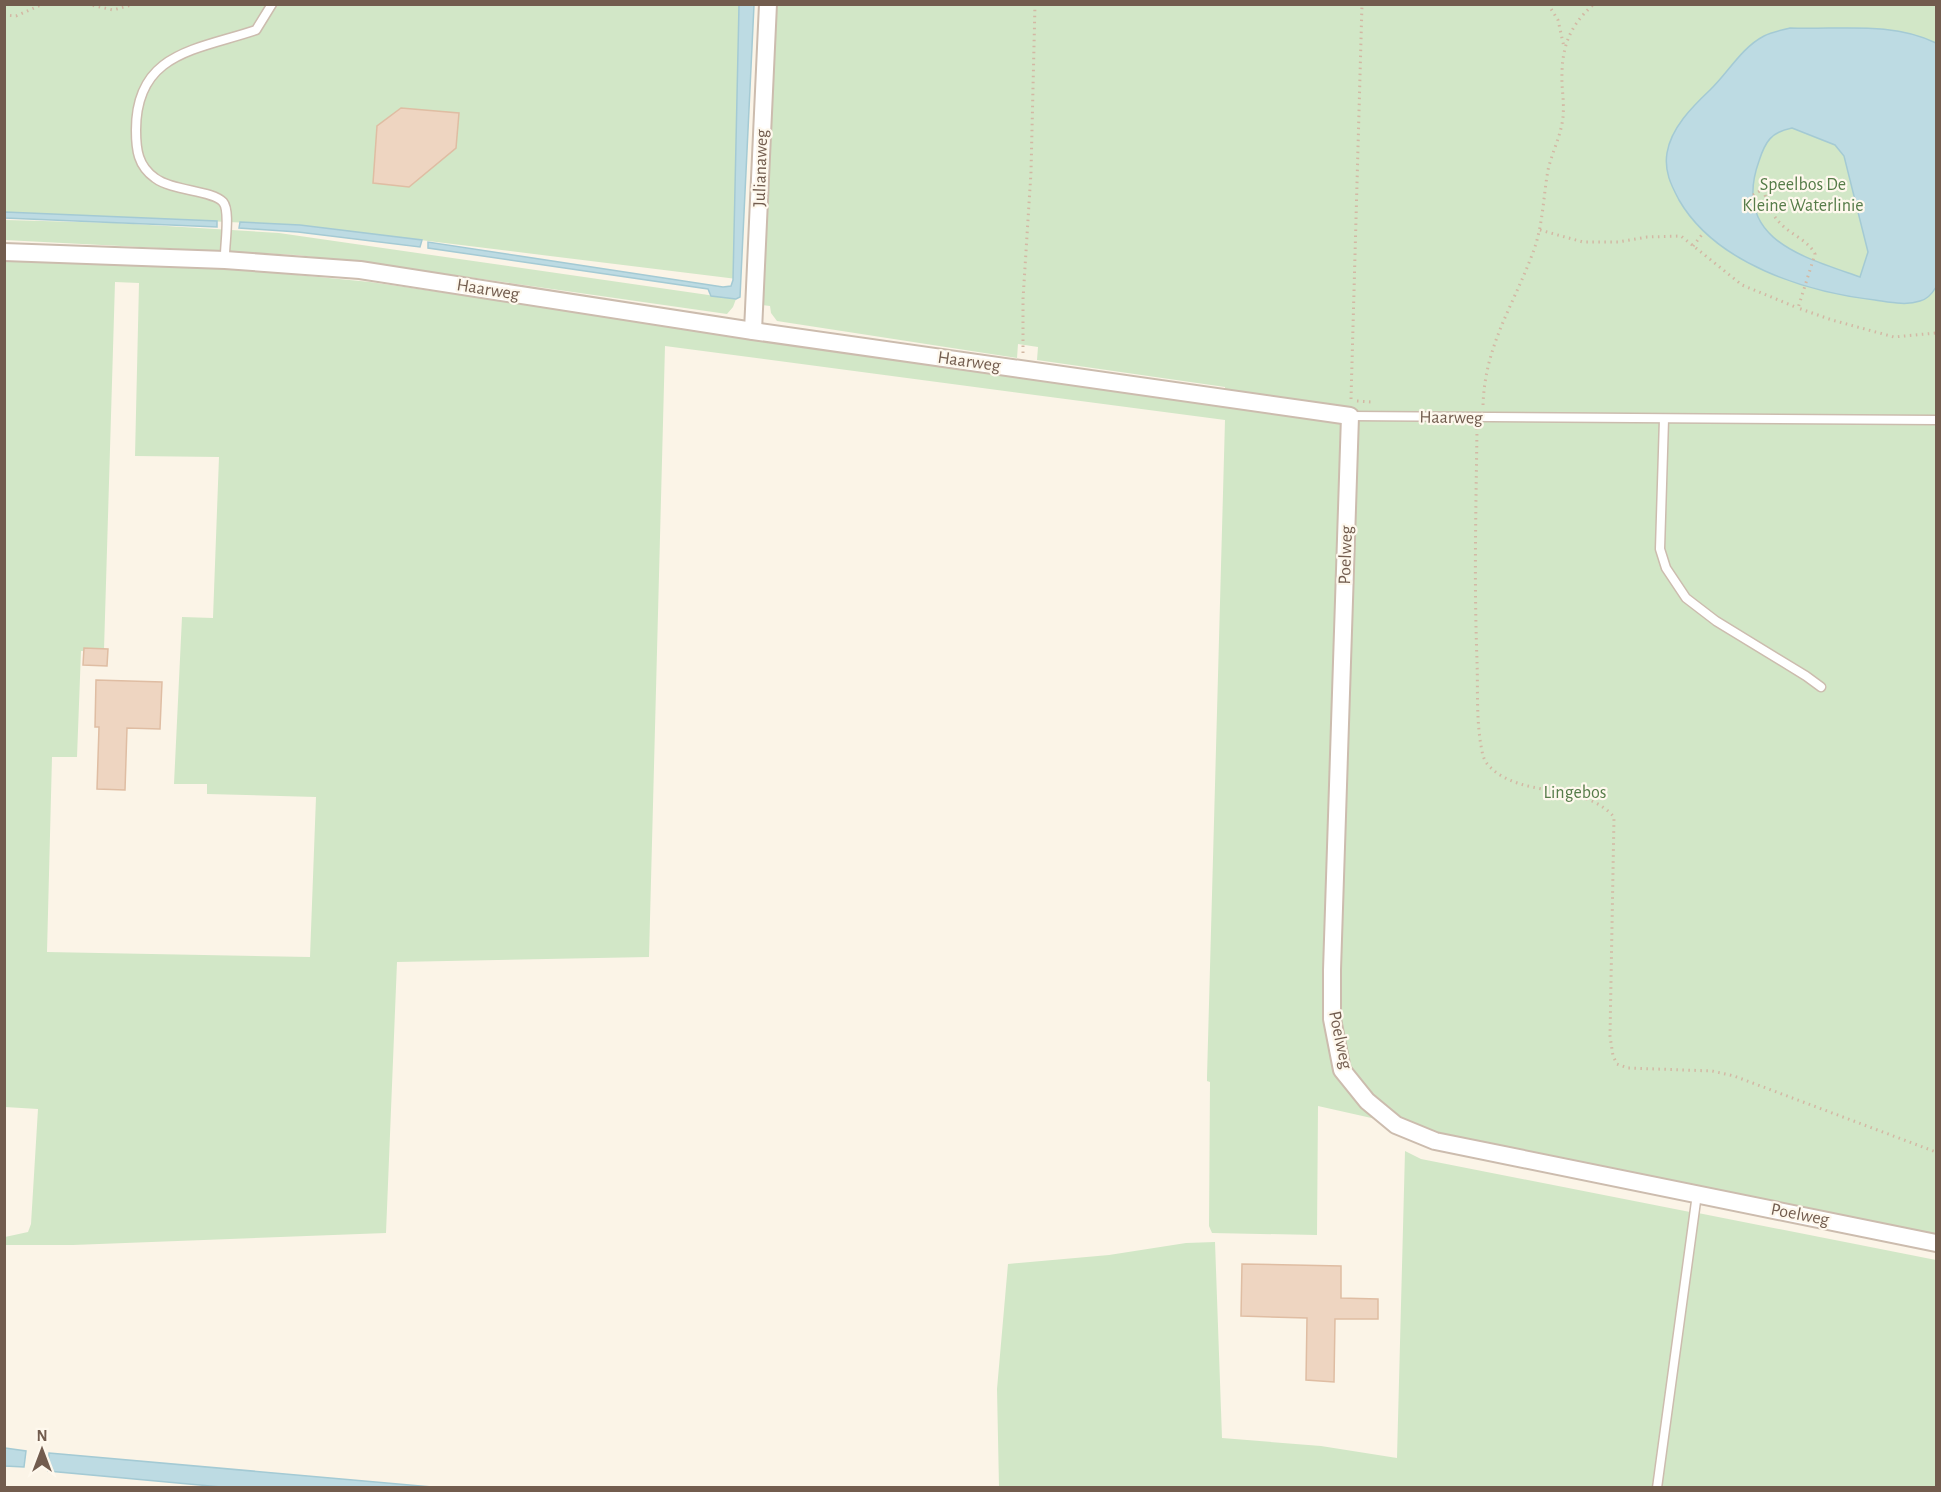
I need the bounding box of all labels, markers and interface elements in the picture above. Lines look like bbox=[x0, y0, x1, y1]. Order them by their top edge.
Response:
street label: Julianaweg bbox=[751, 129, 771, 207]
park label: Speelbos De Kleine Waterlinie bbox=[1742, 176, 1864, 215]
street label: Haarweg bbox=[455, 276, 521, 304]
street label: Haarweg bbox=[936, 349, 1002, 375]
street label: Haarweg bbox=[1419, 408, 1483, 428]
street label: Poelweg bbox=[1336, 525, 1356, 585]
park label: Lingebos bbox=[1544, 784, 1606, 802]
street label: Poelweg bbox=[1325, 1009, 1355, 1071]
street label: Poelweg bbox=[1769, 1201, 1831, 1230]
north arrow bbox=[12, 1420, 72, 1480]
text: N bbox=[36, 1428, 48, 1444]

